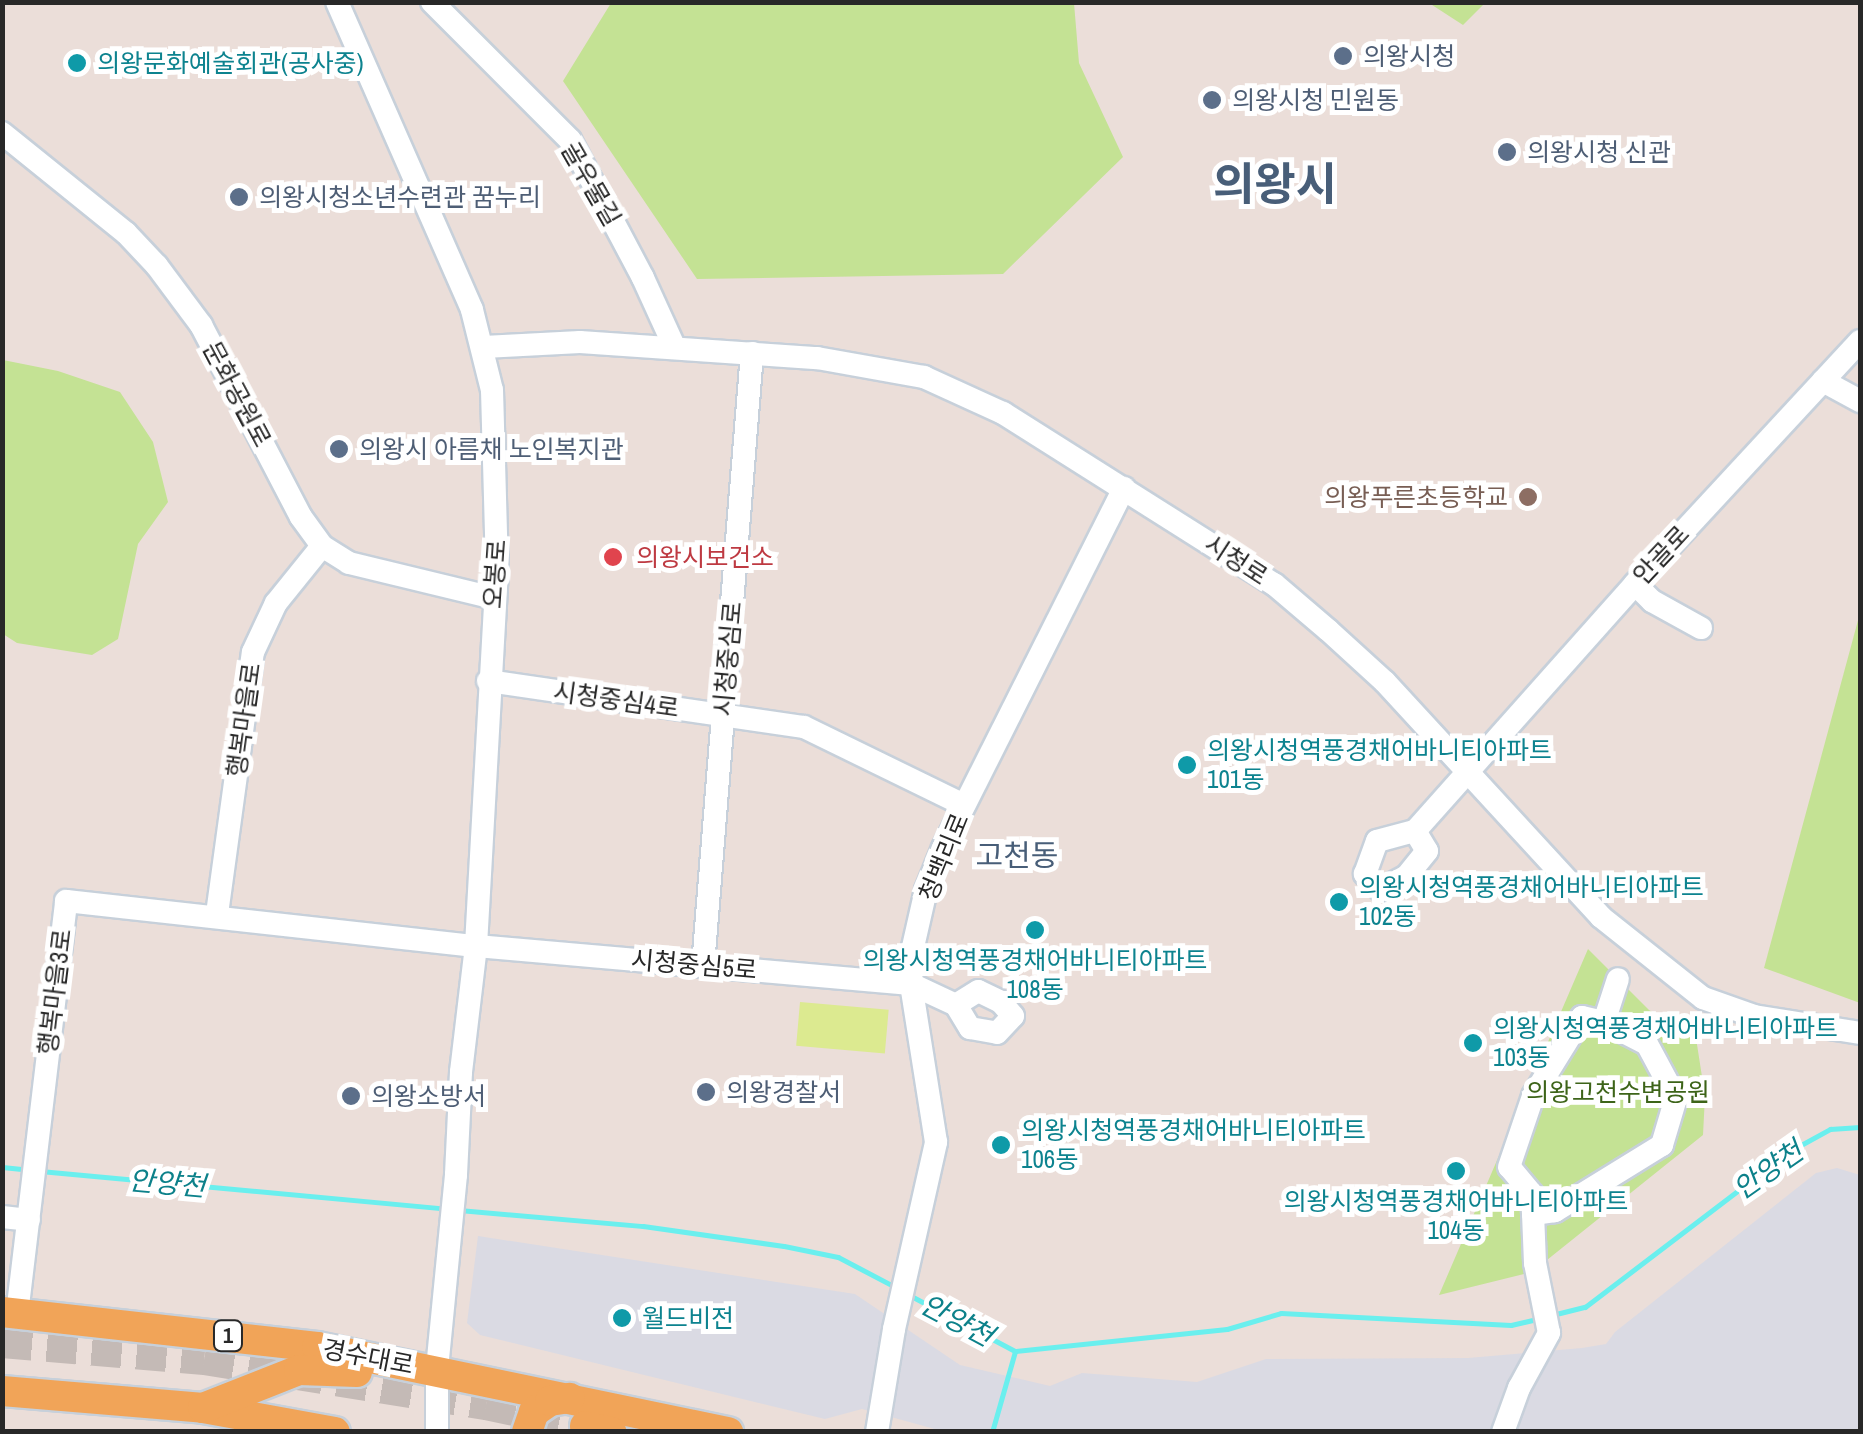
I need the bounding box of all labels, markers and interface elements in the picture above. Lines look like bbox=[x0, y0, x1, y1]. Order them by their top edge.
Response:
place label: 의왕시청 bbox=[1363, 41, 1455, 71]
marker: 의왕시청 bbox=[1332, 45, 1354, 67]
place label: 의왕문화예술회관(공사중) bbox=[97, 48, 364, 78]
marker: 의왕문화예술회관(공사중) bbox=[66, 52, 88, 74]
place label: 의왕시청 민원동 bbox=[1232, 85, 1399, 115]
marker: 의왕시청 민원동 bbox=[1201, 89, 1223, 111]
street label: 골우물길 bbox=[555, 137, 627, 231]
place label: 의왕시청 신관 bbox=[1527, 137, 1671, 167]
marker: 의왕시청 신관 bbox=[1496, 141, 1518, 163]
district label: 의왕시 bbox=[1213, 157, 1337, 211]
place label: 의왕시청소년수련관 꿈누리 bbox=[259, 182, 541, 212]
marker: 의왕시청소년수련관 꿈누리 bbox=[228, 186, 250, 208]
street label: 문화공원로 bbox=[197, 336, 277, 452]
place label: 의왕시 아름채 노인복지관 bbox=[359, 434, 623, 464]
marker: 의왕시 아름채 노인복지관 bbox=[328, 438, 350, 460]
place label: 의왕푸른초등학교 bbox=[1324, 482, 1508, 512]
marker: 의왕푸른초등학교 bbox=[1517, 486, 1539, 508]
street label: 안골로 bbox=[1627, 520, 1695, 590]
street label: 시청로 bbox=[1199, 529, 1273, 591]
street label: 오봉로 bbox=[478, 539, 512, 609]
place label: 의왕시보건소 bbox=[636, 542, 774, 572]
marker: 의왕시보건소 bbox=[600, 544, 626, 570]
street label: 시청중심로 bbox=[708, 600, 748, 718]
street label: 행복마을로 bbox=[221, 661, 267, 779]
street label: 시청중심4로 bbox=[551, 676, 681, 724]
place label: 의왕시청역풍경채어바니티아파트 101동 bbox=[1207, 736, 1552, 795]
marker: 의왕시청역풍경채어바니티아파트 101동 bbox=[1176, 754, 1198, 776]
street label: 청백리로 bbox=[913, 809, 975, 905]
district label: 고천동 bbox=[976, 837, 1058, 873]
place label: 의왕시청역풍경채어바니티아파트 102동 bbox=[1359, 873, 1704, 932]
marker: 의왕시청역풍경채어바니티아파트 102동 bbox=[1328, 891, 1350, 913]
marker: 의왕시청역풍경채어바니티아파트 108동 bbox=[1024, 919, 1046, 941]
street label: 행복마을3로 bbox=[32, 927, 78, 1057]
street label: 시청중심5로 bbox=[630, 945, 758, 985]
place label: 의왕시청역풍경채어바니티아파트 108동 bbox=[863, 946, 1207, 1005]
place label: 의왕시청역풍경채어바니티아파트 103동 bbox=[1493, 1014, 1838, 1073]
marker: 의왕시청역풍경채어바니티아파트 103동 bbox=[1462, 1032, 1484, 1054]
place label: 의왕경찰서 bbox=[726, 1077, 841, 1107]
park label: 의왕고천수변공원 bbox=[1526, 1077, 1710, 1107]
place label: 의왕소방서 bbox=[371, 1081, 486, 1111]
marker: 의왕경찰서 bbox=[695, 1081, 717, 1103]
marker: 의왕소방서 bbox=[340, 1085, 362, 1107]
place label: 의왕시청역풍경채어바니티아파트 106동 bbox=[1021, 1116, 1366, 1175]
marker: 의왕시청역풍경채어바니티아파트 106동 bbox=[990, 1134, 1012, 1156]
water label: 안양천 bbox=[1727, 1134, 1809, 1206]
marker: 의왕시청역풍경채어바니티아파트 104동 bbox=[1445, 1160, 1467, 1182]
water label: 안양천 bbox=[127, 1163, 207, 1203]
place label: 의왕시청역풍경채어바니티아파트 104동 bbox=[1284, 1187, 1628, 1246]
water label: 안양천 bbox=[915, 1287, 999, 1353]
place label: 월드비전 bbox=[642, 1303, 734, 1333]
marker: 월드비전 bbox=[611, 1307, 633, 1329]
road number: 1 bbox=[210, 1319, 246, 1353]
street label: 경수대로 bbox=[320, 1333, 416, 1381]

